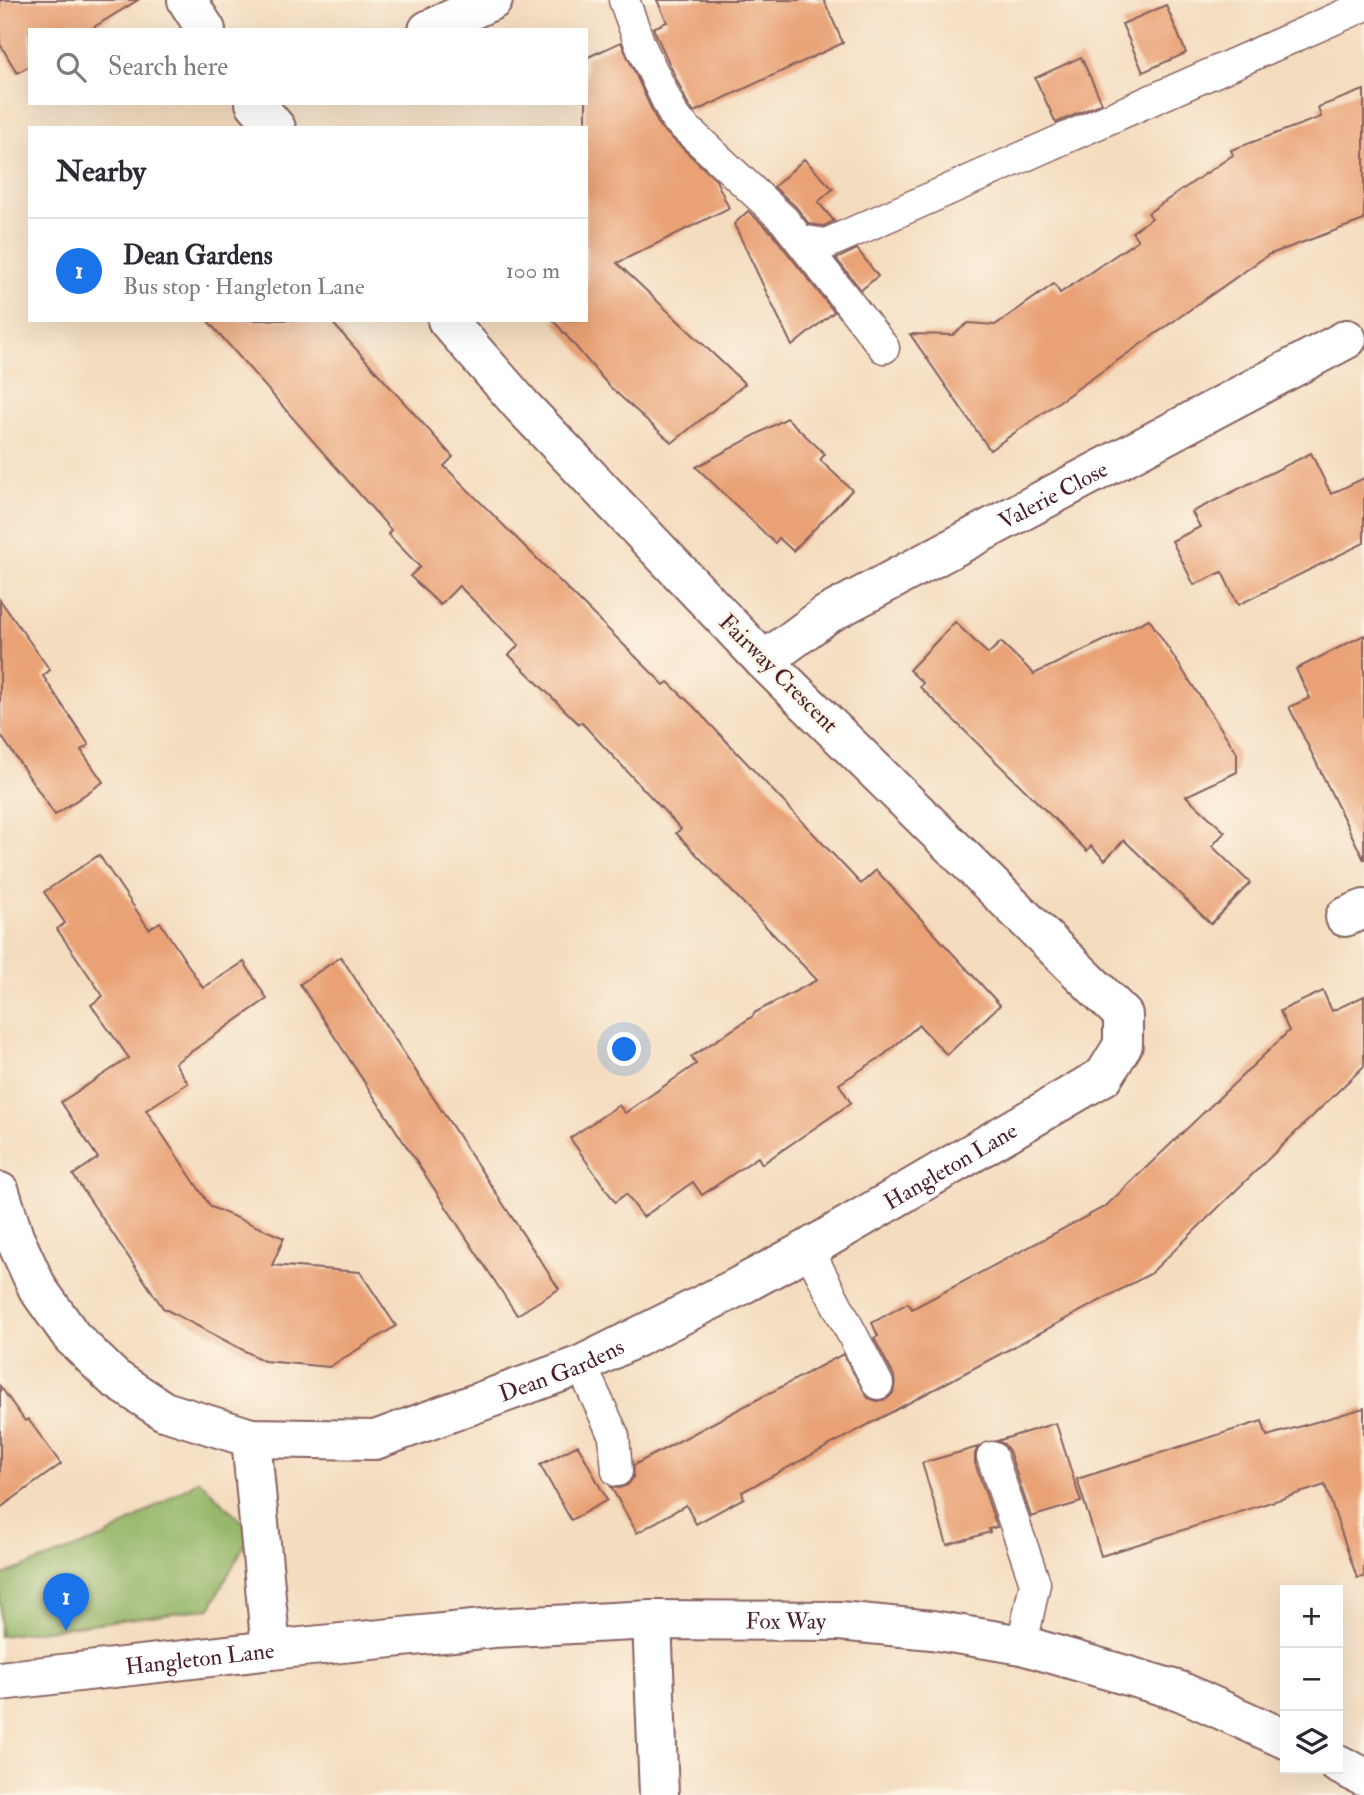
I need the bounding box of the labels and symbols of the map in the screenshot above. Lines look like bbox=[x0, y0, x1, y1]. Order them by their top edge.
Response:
street label: Valerie Close bbox=[994, 454, 1113, 536]
street label: Fairway Crescent bbox=[713, 608, 844, 739]
your location bbox=[607, 1032, 641, 1066]
street label: Hangleton Lane bbox=[879, 1116, 1023, 1217]
street label: Dean Gardens bbox=[495, 1332, 629, 1409]
pin: 1 bbox=[43, 1573, 89, 1631]
street label: Fox Way bbox=[746, 1607, 827, 1636]
street label: Hangleton Lane bbox=[124, 1636, 276, 1682]

